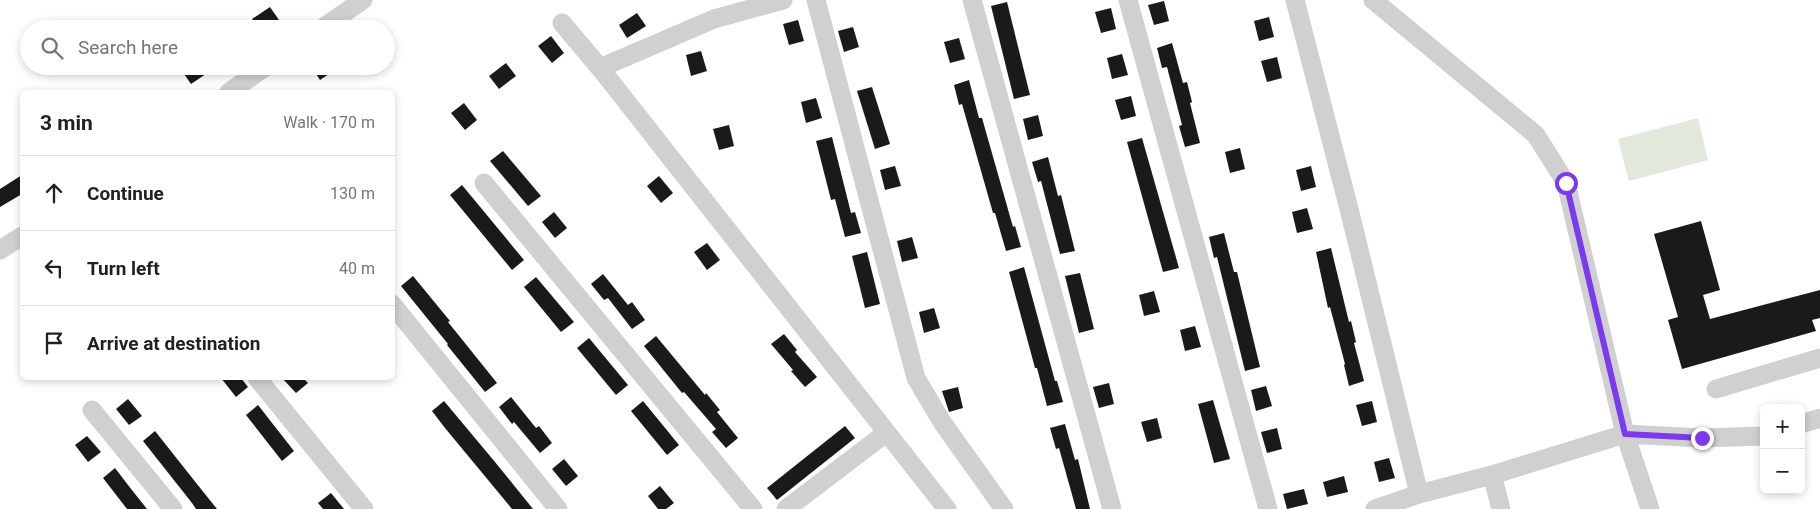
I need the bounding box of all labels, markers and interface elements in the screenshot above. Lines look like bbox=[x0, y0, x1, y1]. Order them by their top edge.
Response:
search box bbox=[20, 20, 395, 75]
icon: search bbox=[38, 34, 66, 62]
text: Search here bbox=[78, 36, 178, 59]
text: 3 min bbox=[40, 111, 93, 135]
text: Walk · 170 m bbox=[283, 113, 375, 132]
route start bbox=[1555, 172, 1578, 195]
icon: ahead bbox=[40, 179, 68, 207]
text: Continue bbox=[87, 182, 164, 205]
text: 130 m bbox=[330, 184, 375, 203]
icon: left bbox=[40, 254, 68, 282]
text: Turn left bbox=[87, 257, 160, 280]
text: 40 m bbox=[339, 259, 375, 278]
icon: arrive bbox=[40, 329, 68, 357]
text: Arrive at destination bbox=[87, 332, 260, 355]
map controls bbox=[1760, 404, 1805, 494]
button: + bbox=[1760, 404, 1805, 449]
route end bbox=[1691, 427, 1714, 450]
button: − bbox=[1760, 449, 1805, 494]

